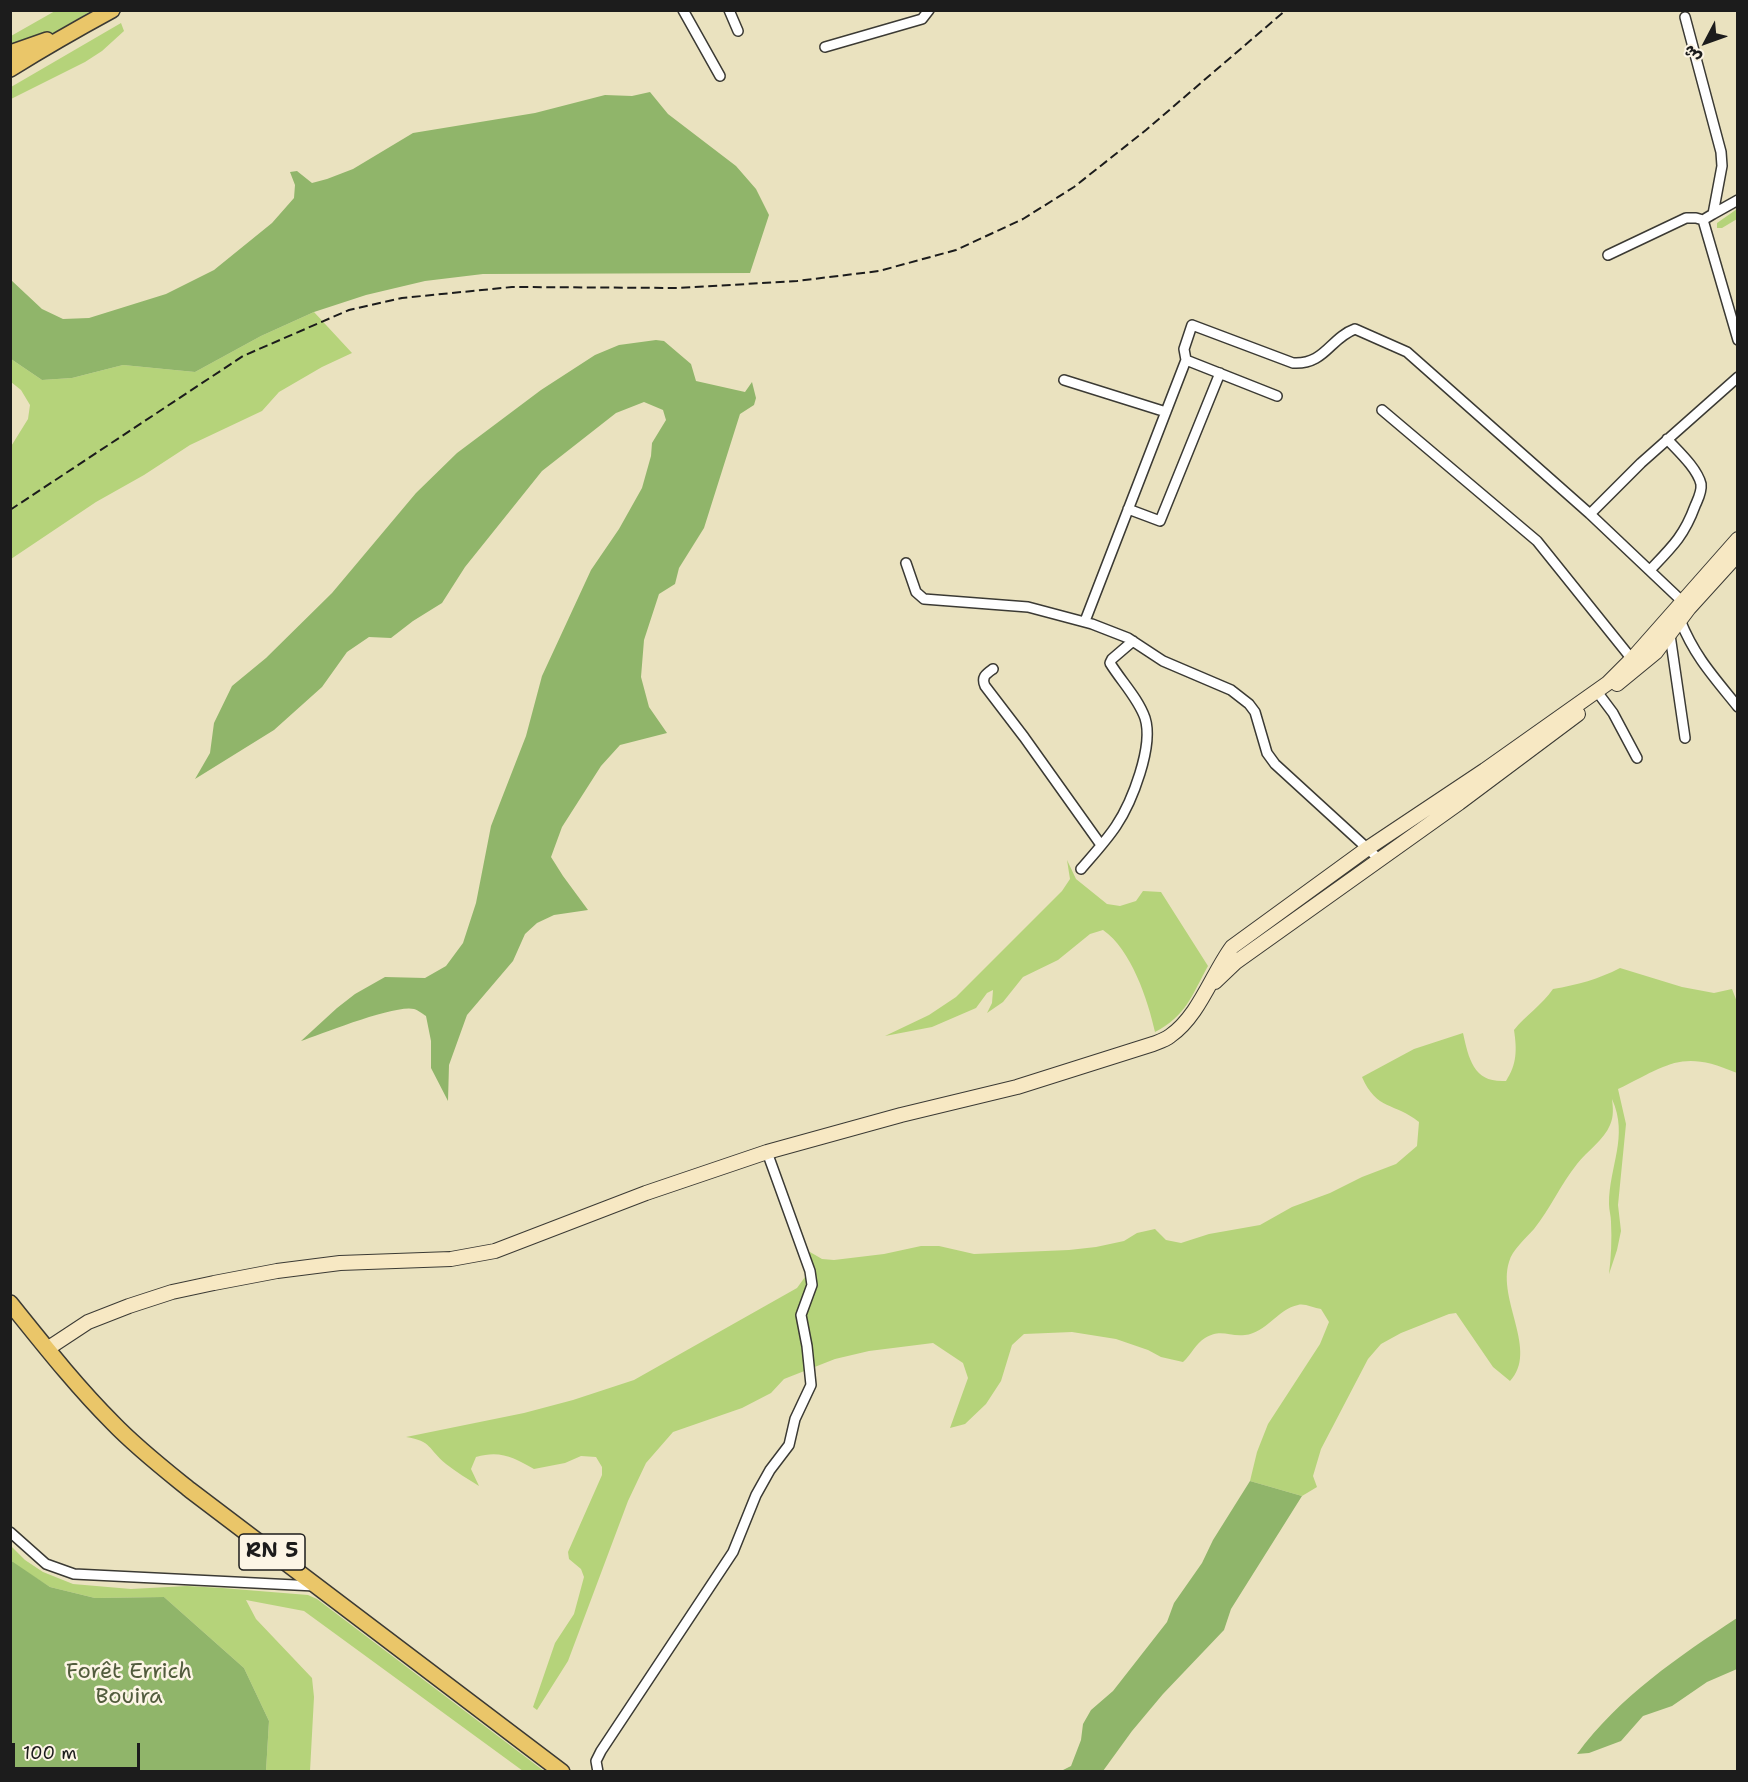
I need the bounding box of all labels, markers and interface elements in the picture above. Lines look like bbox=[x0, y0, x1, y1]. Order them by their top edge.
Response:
north arrow bbox=[1676, 12, 1736, 72]
text: ش bbox=[1678, 41, 1706, 68]
road number: RN 5 bbox=[239, 1534, 305, 1570]
park label: Forêt Errich Bouira bbox=[66, 1659, 192, 1711]
scale bar bbox=[15, 1731, 142, 1769]
text: 100 m bbox=[23, 1741, 77, 1765]

